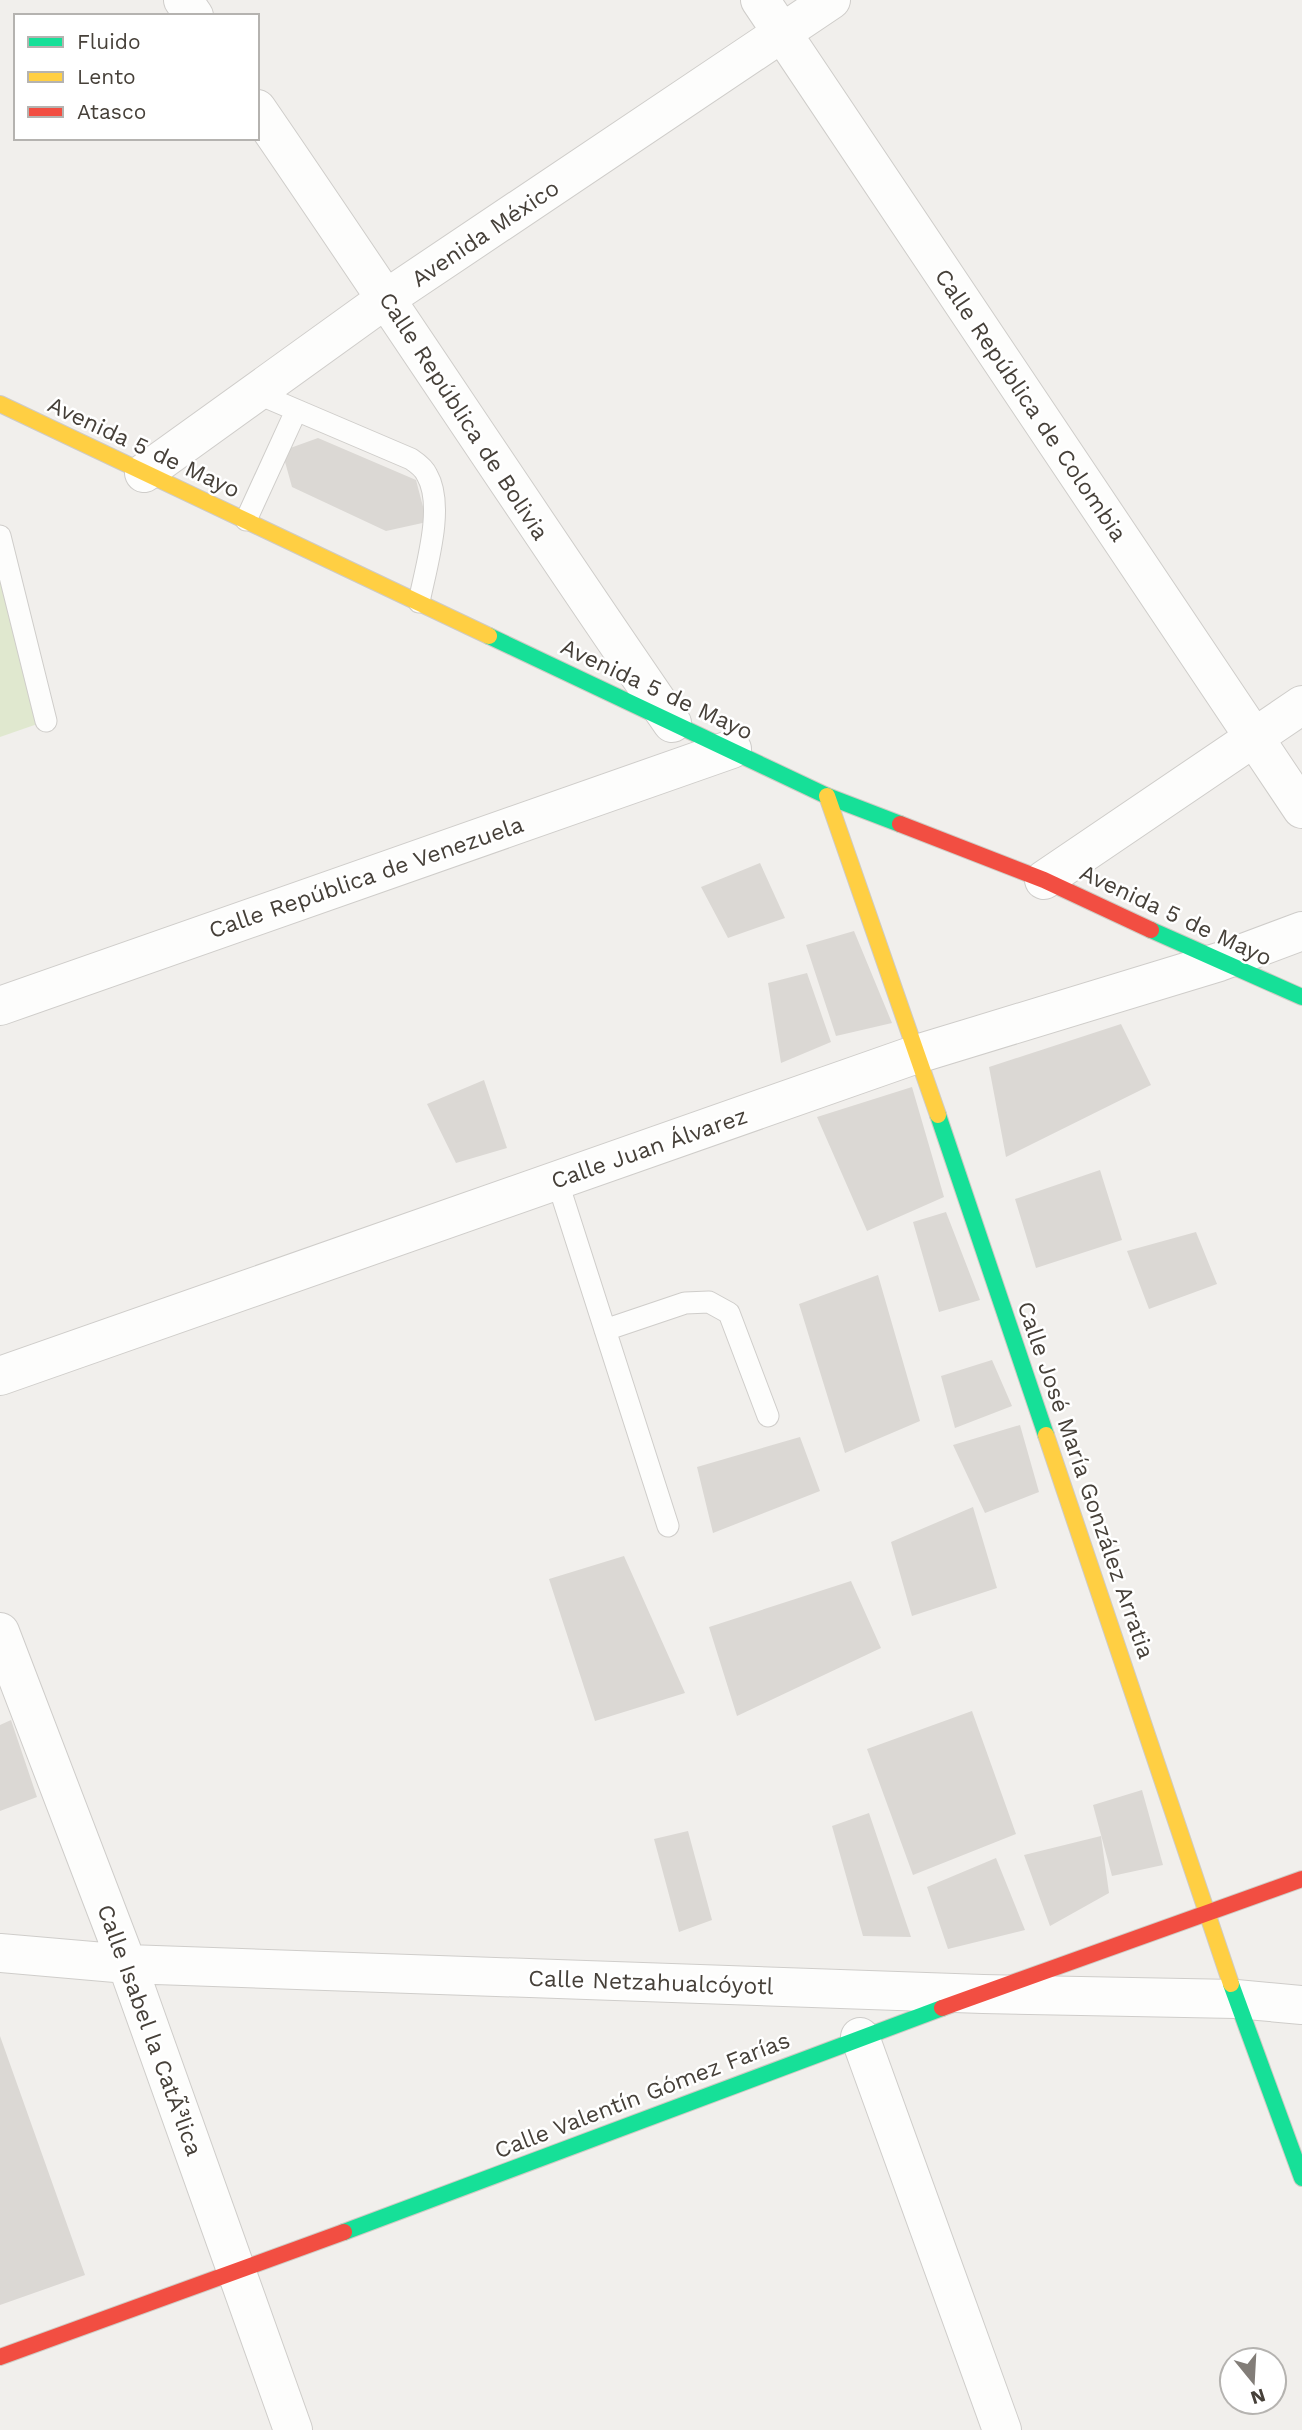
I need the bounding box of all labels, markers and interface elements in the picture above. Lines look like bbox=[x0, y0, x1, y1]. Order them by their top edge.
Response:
legend bbox=[14, 14, 259, 140]
text: Fluido bbox=[77, 29, 141, 54]
text: Lento bbox=[77, 64, 136, 89]
text: Atasco bbox=[77, 99, 146, 124]
street label: Avenida México bbox=[406, 174, 564, 293]
street label: Calle República de Colombia bbox=[929, 264, 1132, 547]
street label: Calle República de Bolivia bbox=[373, 287, 554, 545]
street label: Avenida 5 de Mayo bbox=[43, 391, 244, 504]
street label: Avenida 5 de Mayo bbox=[556, 633, 757, 746]
street label: Calle República de Venezuela bbox=[205, 811, 527, 944]
street label: Avenida 5 de Mayo bbox=[1075, 859, 1276, 972]
street label: Calle Juan Álvarez bbox=[548, 1102, 751, 1195]
street label: Calle José María González Arratia bbox=[1012, 1298, 1160, 1662]
street label: Calle Isabel la CatÃ³lica bbox=[91, 1901, 208, 2159]
street label: Calle Netzahualcóyotl bbox=[528, 1965, 774, 2000]
street label: Calle Valentín Gómez Farías bbox=[491, 2027, 794, 2164]
north arrow bbox=[1218, 2346, 1288, 2416]
text: N bbox=[1248, 2384, 1268, 2410]

